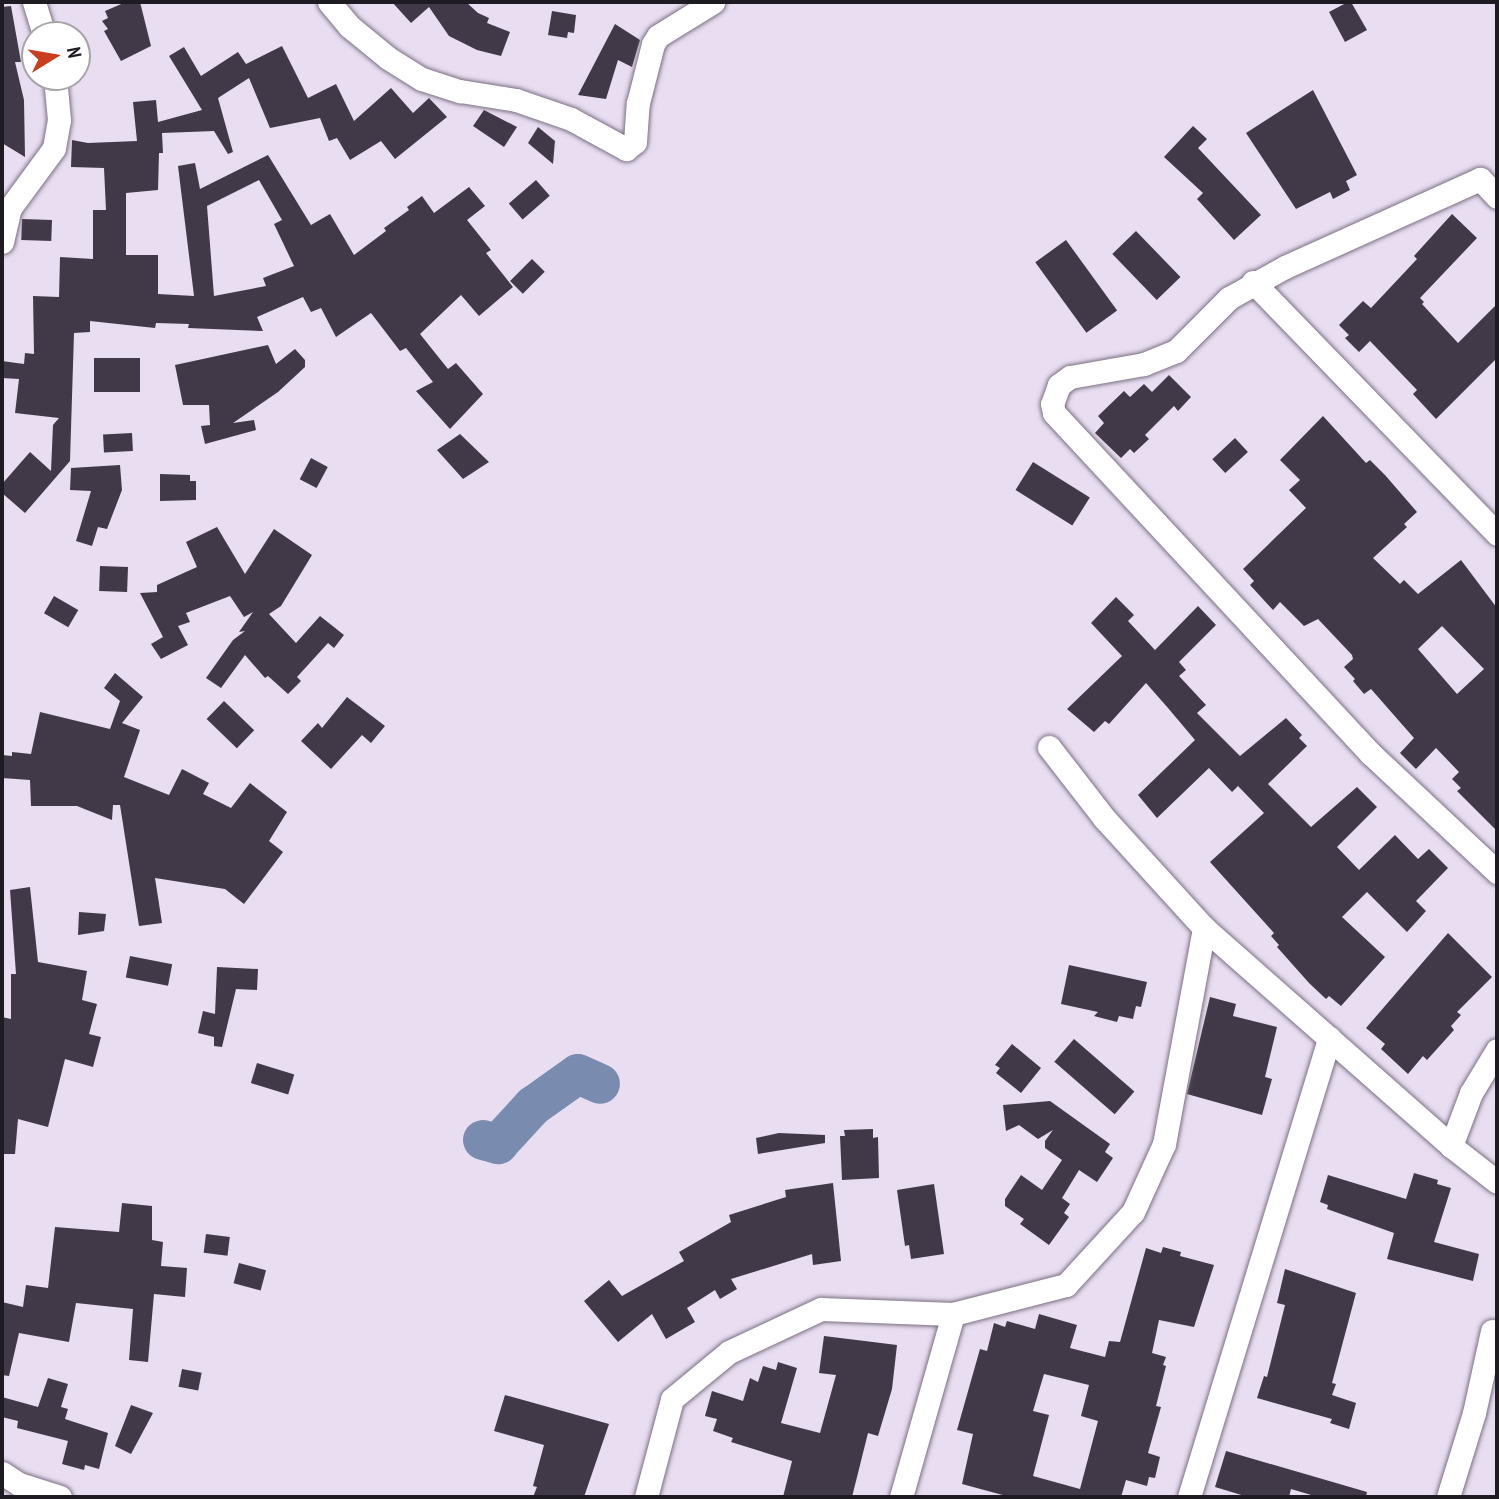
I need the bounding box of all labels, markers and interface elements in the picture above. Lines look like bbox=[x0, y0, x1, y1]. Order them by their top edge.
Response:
north arrow bbox=[21, 21, 91, 91]
text: N bbox=[62, 45, 87, 60]

